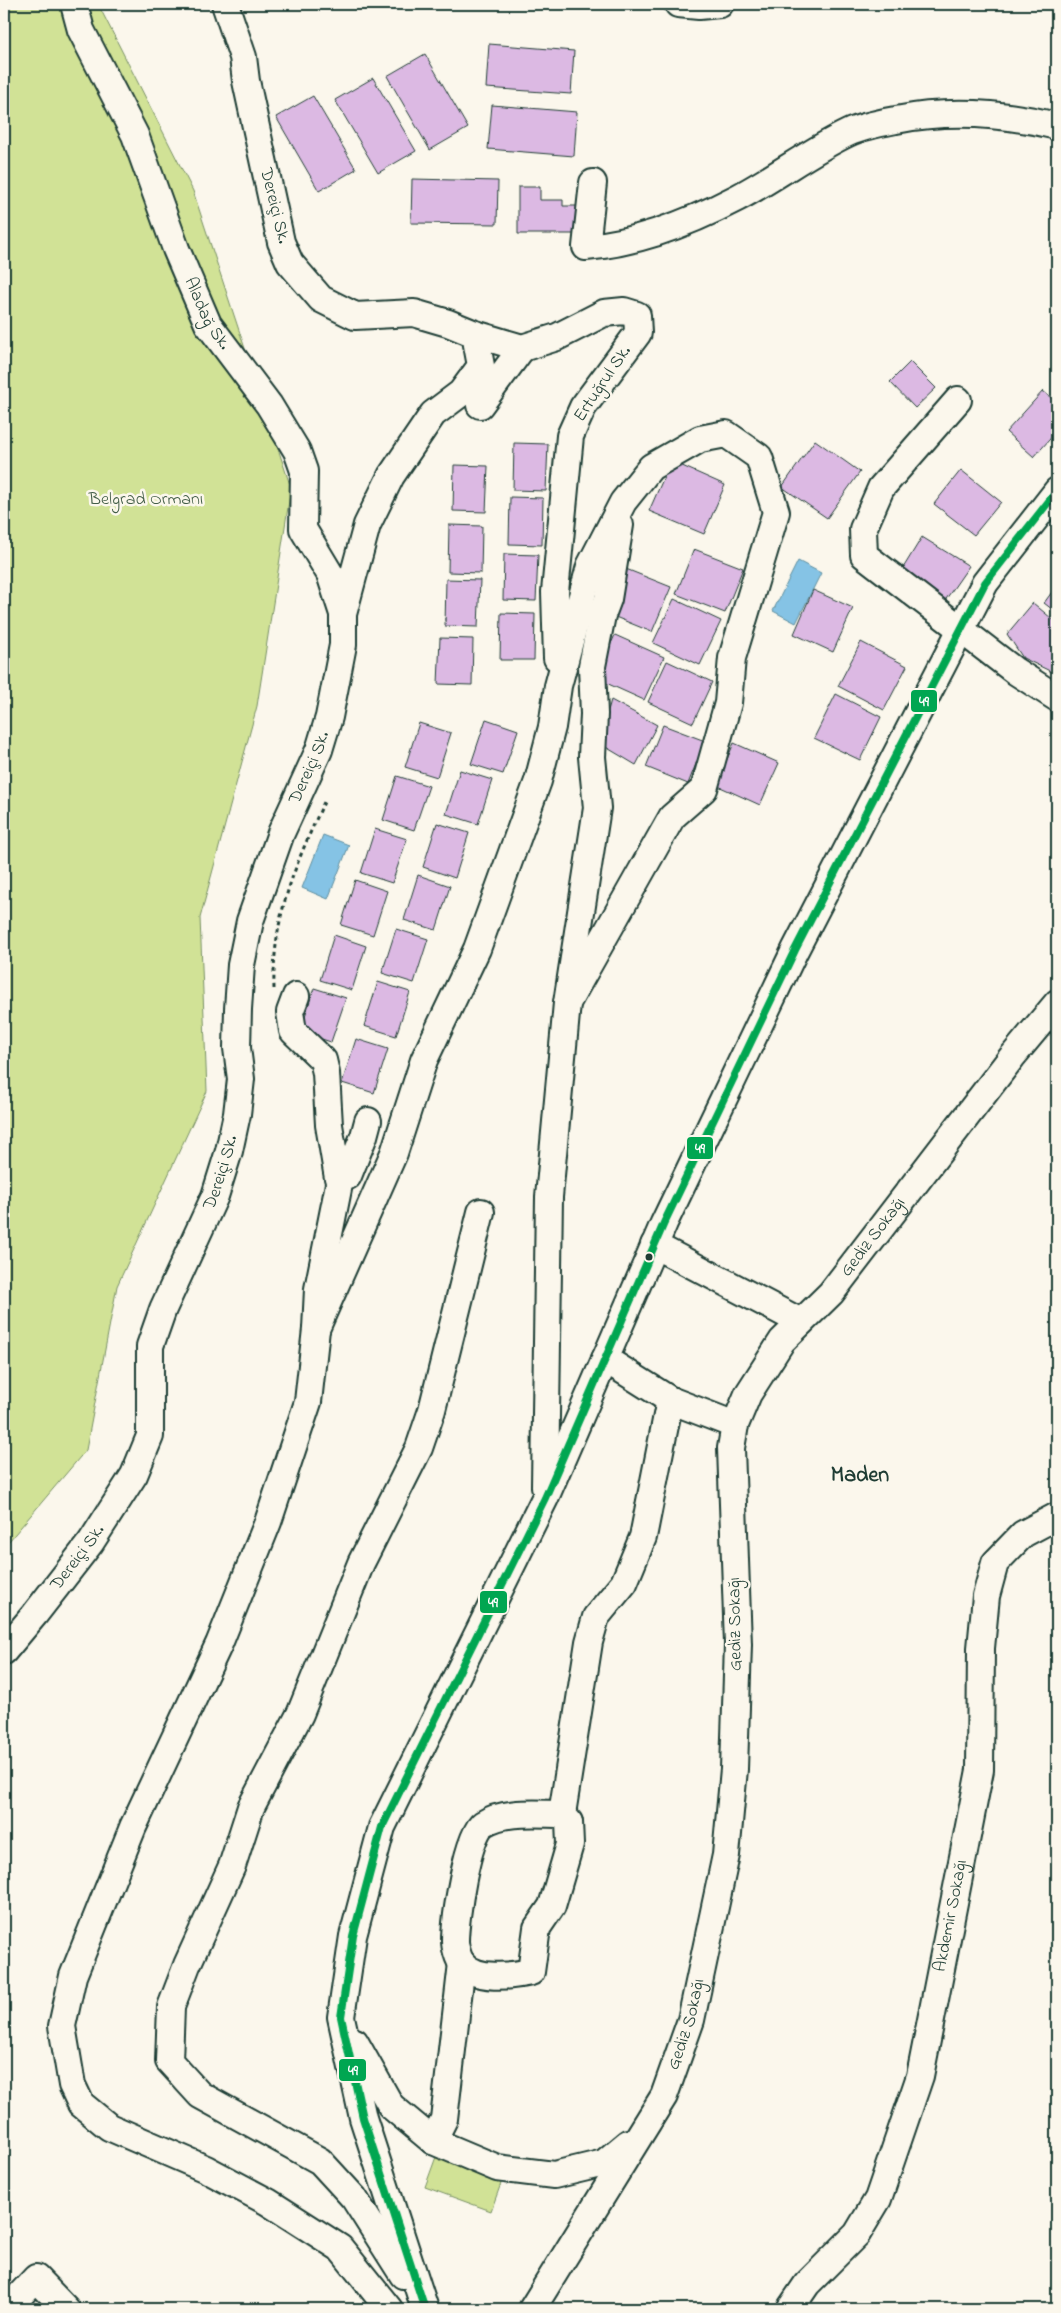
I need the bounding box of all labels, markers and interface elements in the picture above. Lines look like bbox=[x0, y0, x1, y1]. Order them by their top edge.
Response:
street label: Dereiçi Sk. bbox=[252, 165, 296, 247]
street label: Aladağ Sk. bbox=[177, 273, 237, 356]
street label: Ertuğrul Sk. bbox=[568, 340, 639, 428]
park label: Belgrad Ormanı bbox=[88, 487, 203, 514]
line badge: 49 bbox=[910, 689, 938, 713]
text: 49 bbox=[918, 692, 930, 713]
street label: Dereiçi Sk. bbox=[282, 728, 337, 810]
street label: Dereiçi Sk. bbox=[197, 1133, 245, 1215]
line badge: 49 bbox=[686, 1136, 714, 1160]
text: 49 bbox=[694, 1139, 706, 1160]
street label: Gediz Sokağı bbox=[835, 1192, 913, 1283]
unlabelled marker bbox=[644, 1252, 654, 1262]
district label: Maden bbox=[831, 1460, 889, 1492]
street label: Dereiçi Sk. bbox=[44, 1520, 112, 1597]
street label: Gediz Sokağı bbox=[722, 1577, 751, 1671]
line badge: 49 bbox=[479, 1590, 508, 1614]
text: 49 bbox=[487, 1593, 499, 1614]
street label: Akdemir Sokağı bbox=[928, 1857, 975, 1974]
street label: Gediz Sokağı bbox=[661, 1976, 713, 2074]
line badge: 49 bbox=[338, 2058, 367, 2082]
text: 49 bbox=[347, 2061, 359, 2082]

